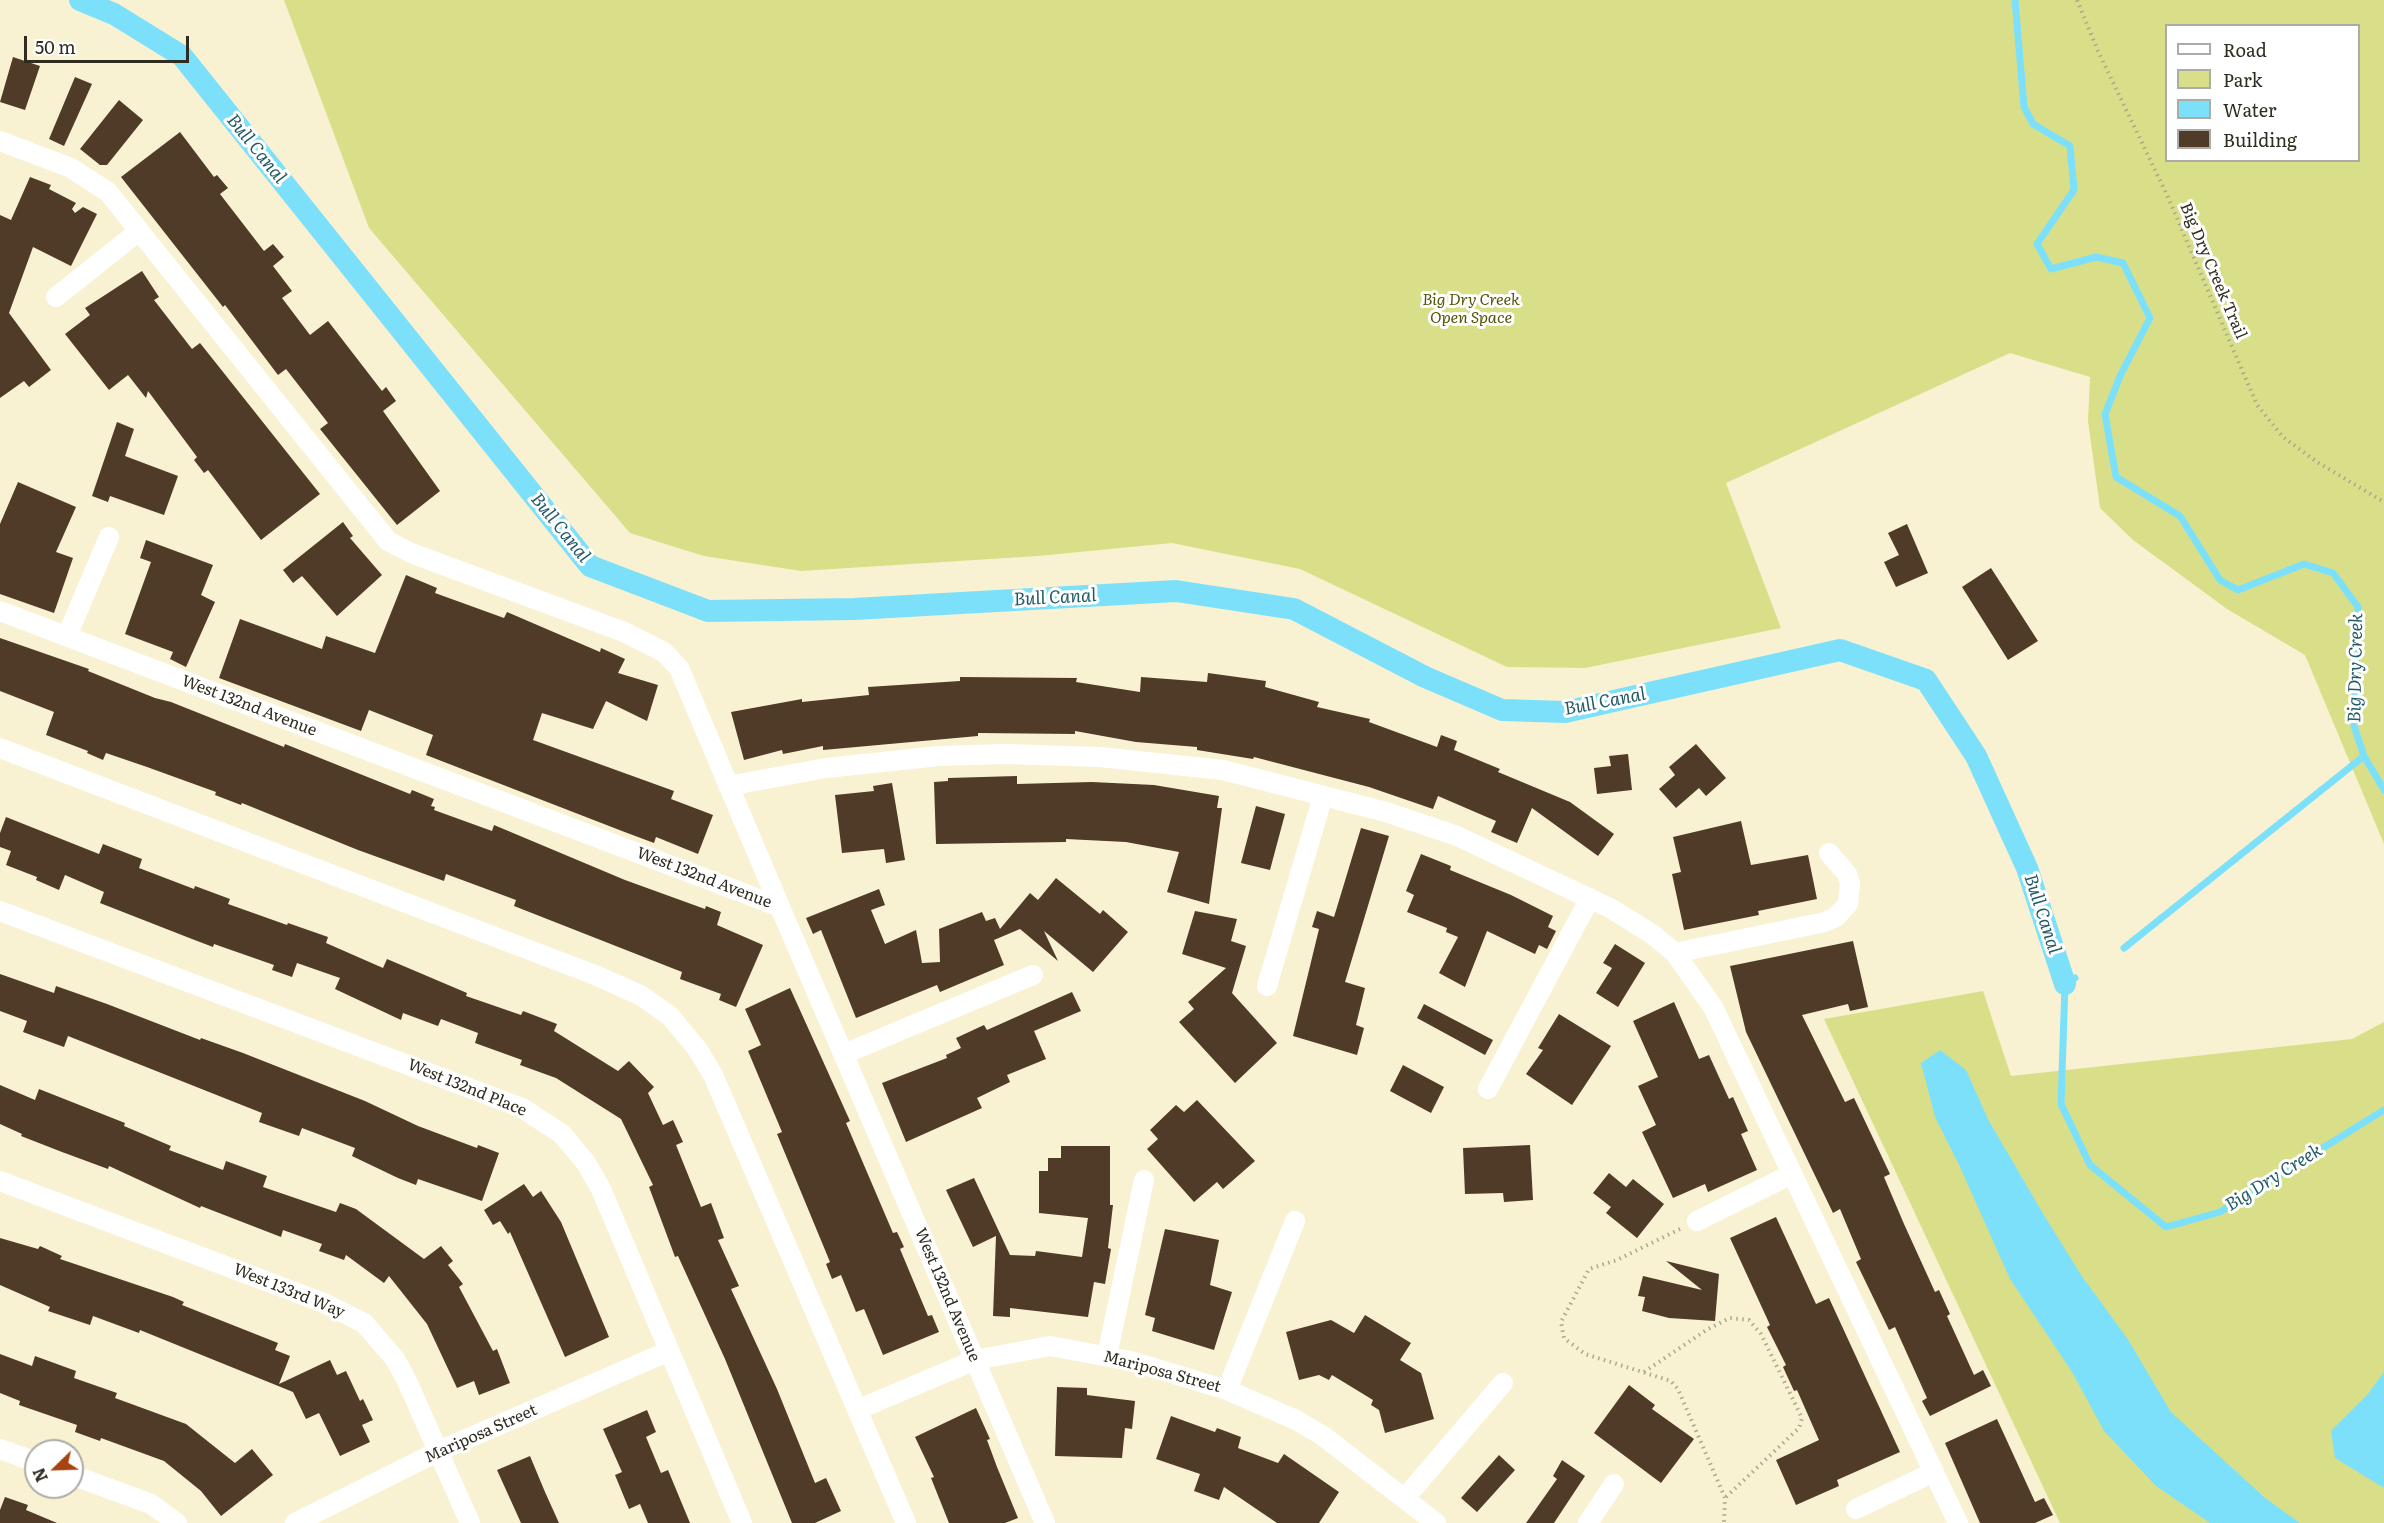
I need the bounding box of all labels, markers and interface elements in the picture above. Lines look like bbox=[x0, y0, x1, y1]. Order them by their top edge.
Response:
scale bar bbox=[27, 24, 192, 62]
legend bbox=[2165, 24, 2360, 162]
text: 50 m bbox=[35, 33, 76, 60]
text: Road bbox=[2223, 36, 2267, 63]
text: Park bbox=[2223, 66, 2262, 93]
text: Water bbox=[2223, 96, 2276, 123]
water label: Bull Canal bbox=[222, 110, 290, 188]
text: Building bbox=[2223, 126, 2297, 153]
street label: Big Dry Creek Trail bbox=[2176, 200, 2250, 342]
park label: Big Dry Creek Open Space bbox=[1422, 290, 1520, 328]
water label: Bull Canal bbox=[526, 489, 594, 567]
water label: Bull Canal bbox=[1013, 585, 1097, 611]
water label: Big Dry Creek bbox=[2344, 613, 2368, 723]
street label: West 132nd Avenue bbox=[179, 671, 319, 741]
water label: Bull Canal bbox=[1562, 684, 1648, 720]
street label: West 132nd Avenue bbox=[634, 843, 774, 913]
water label: Bull Canal bbox=[2019, 871, 2065, 957]
street label: West 132nd Place bbox=[405, 1055, 529, 1121]
water label: Big Dry Creek bbox=[2222, 1140, 2326, 1216]
street label: West 132nd Avenue bbox=[910, 1225, 984, 1365]
street label: West 133rd Way bbox=[230, 1260, 348, 1322]
street label: Mariposa Street bbox=[1101, 1347, 1223, 1397]
street label: Mariposa Street bbox=[422, 1401, 540, 1467]
north arrow bbox=[24, 1439, 84, 1499]
text: N bbox=[26, 1464, 53, 1486]

